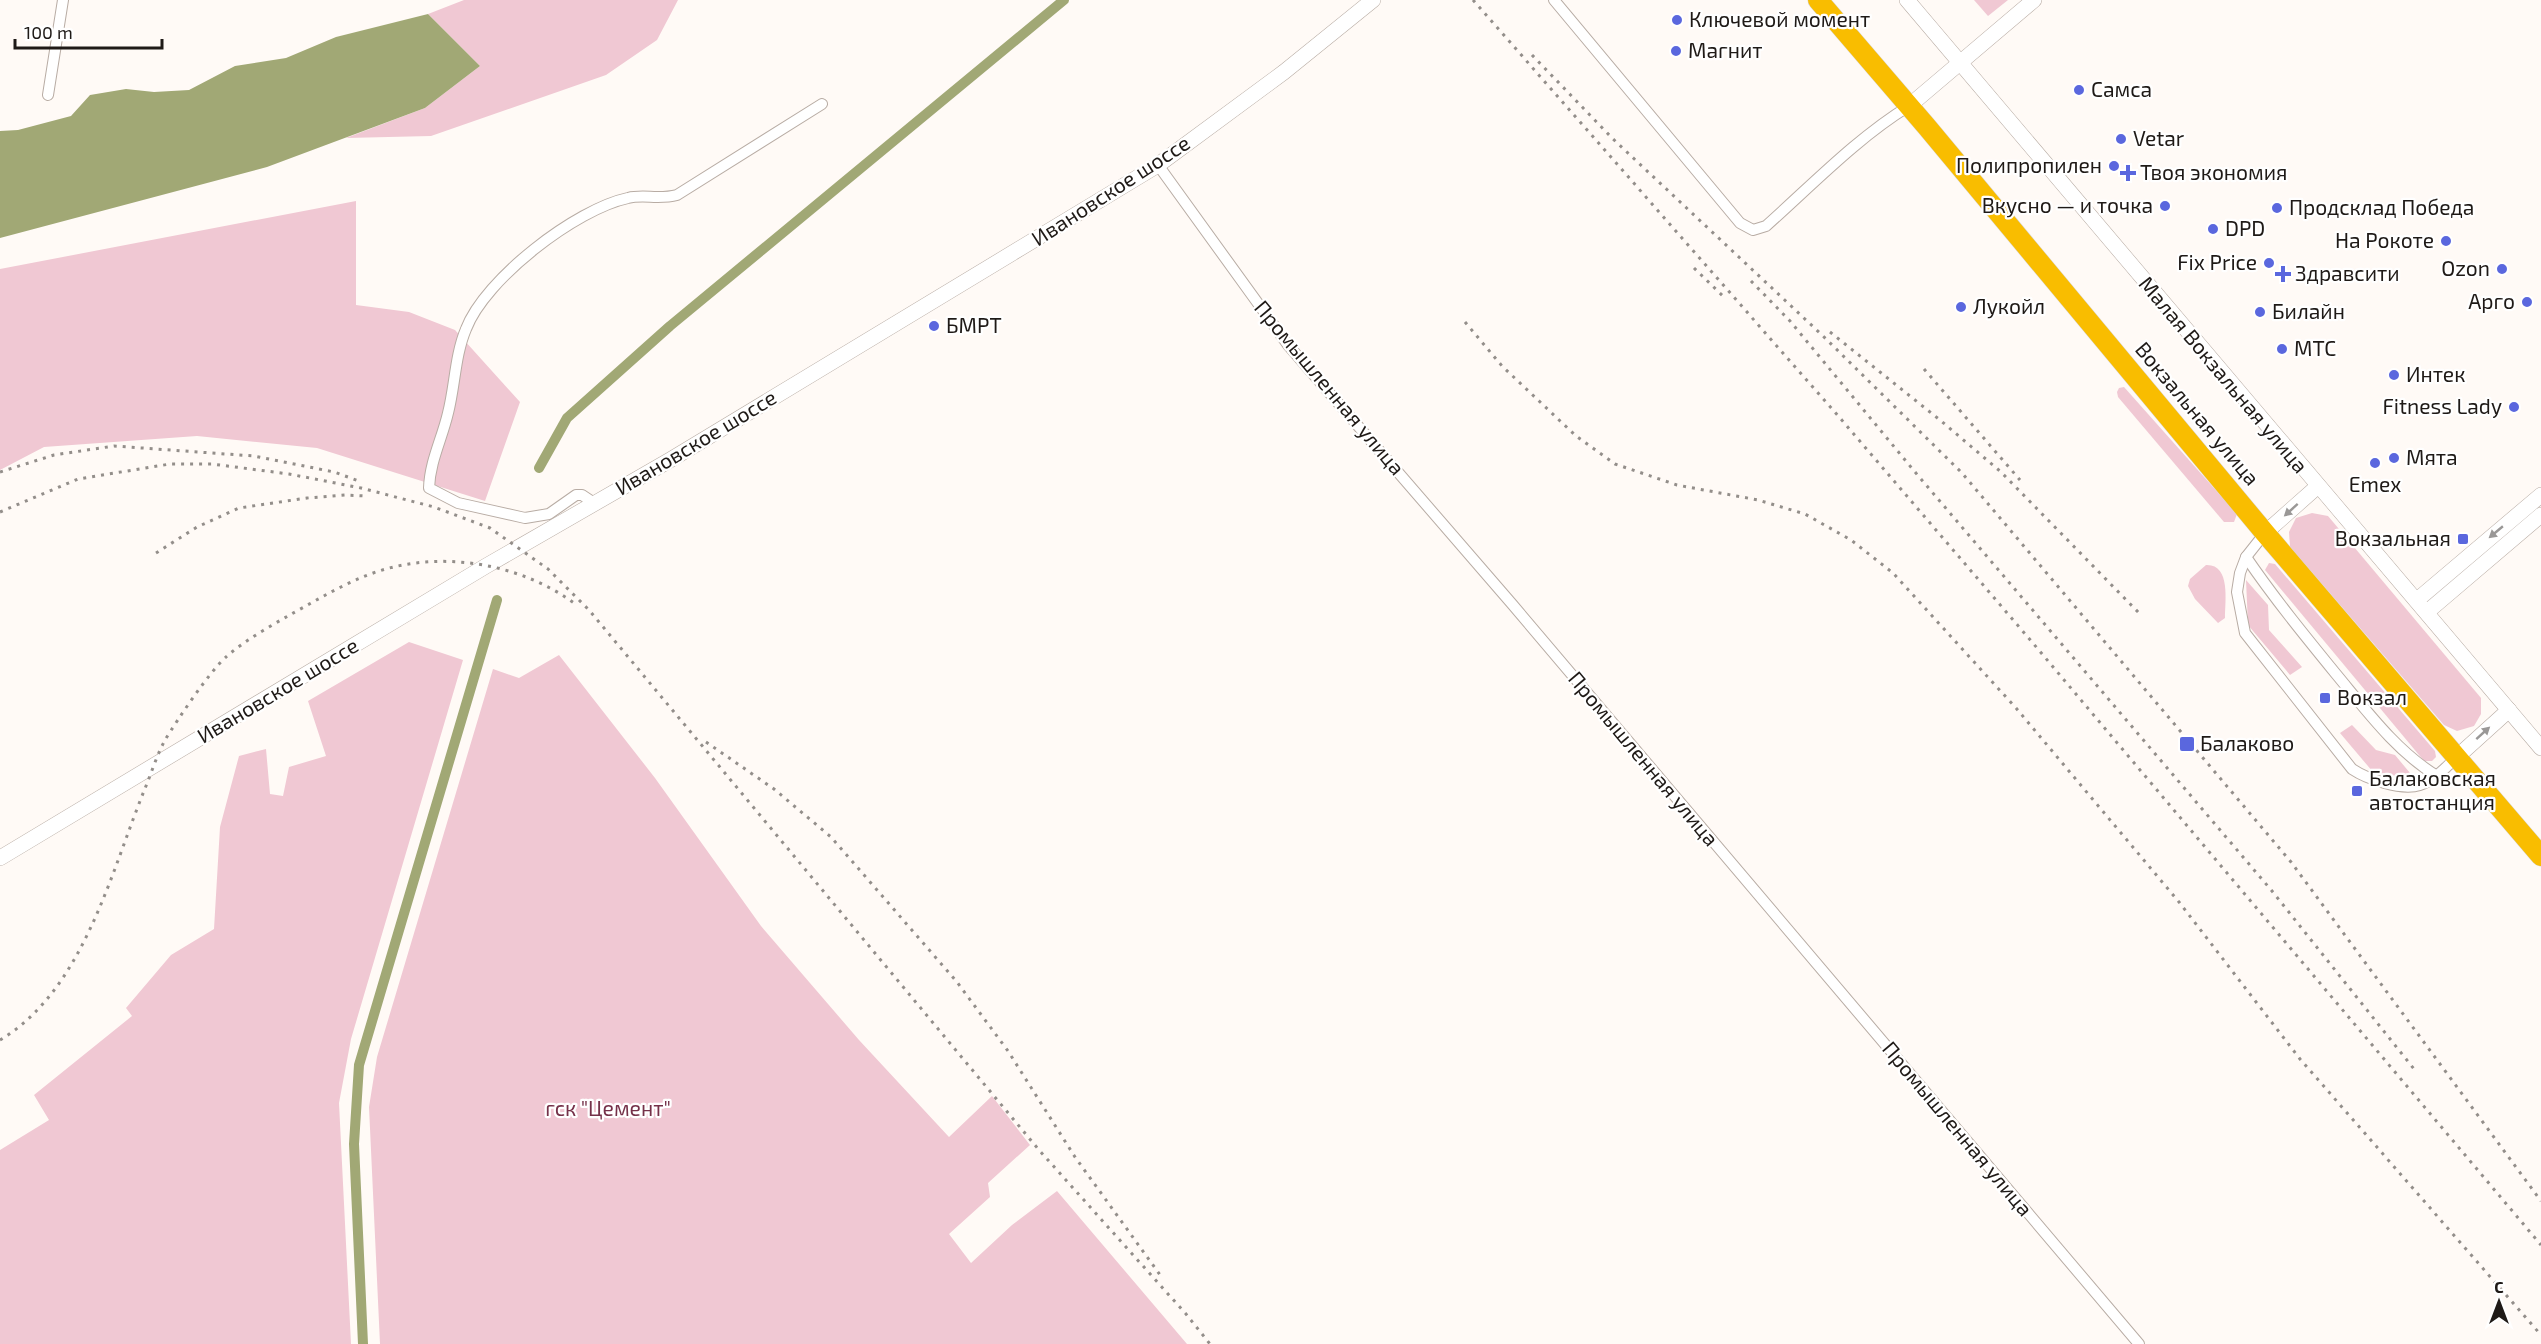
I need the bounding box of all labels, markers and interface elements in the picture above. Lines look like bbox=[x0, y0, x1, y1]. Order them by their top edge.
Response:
place label: Ключевой момент bbox=[1689, 6, 1870, 31]
scale bar bbox=[15, 12, 162, 50]
marker: Ключевой момент bbox=[1670, 13, 1684, 27]
text: 100 m bbox=[24, 21, 73, 43]
place label: Магнит bbox=[1688, 37, 1763, 62]
marker: Магнит bbox=[1669, 44, 1683, 58]
place label: Самса bbox=[2091, 76, 2152, 101]
marker: Самса bbox=[2072, 83, 2086, 97]
place label: Vetar bbox=[2133, 125, 2185, 150]
street label: Ивановское шоссе bbox=[1026, 129, 1194, 250]
marker: Vetar bbox=[2114, 132, 2128, 146]
place label: Полипропилен bbox=[1956, 152, 2102, 177]
marker: Полипропилен bbox=[2107, 159, 2121, 173]
place label: Твоя экономия bbox=[2140, 159, 2288, 184]
marker: Твоя экономия bbox=[2121, 166, 2135, 180]
place label: Вкусно — и точка bbox=[1982, 192, 2153, 218]
place label: Продсклад Победа bbox=[2289, 194, 2474, 219]
marker: Вкусно — и точка bbox=[2158, 199, 2172, 213]
marker: Продсклад Победа bbox=[2270, 201, 2284, 215]
place label: DPD bbox=[2225, 215, 2265, 240]
marker: DPD bbox=[2206, 222, 2220, 236]
place label: На Рокоте bbox=[2335, 227, 2434, 252]
marker: На Рокоте bbox=[2439, 234, 2453, 248]
place label: Fix Price bbox=[2177, 249, 2257, 274]
place label: Ozon bbox=[2441, 255, 2490, 280]
marker: Fix Price bbox=[2262, 256, 2276, 270]
place label: Здравсити bbox=[2295, 260, 2400, 285]
marker: Ozon bbox=[2495, 262, 2509, 276]
marker: Здравсити bbox=[2276, 267, 2290, 281]
street label: Малая Вокзальная улица bbox=[2133, 272, 2313, 478]
place label: Арго bbox=[2468, 288, 2515, 313]
place label: Лукойл bbox=[1973, 293, 2045, 319]
street label: Промышленная улица bbox=[1249, 295, 1410, 480]
marker: Арго bbox=[2520, 295, 2534, 309]
place label: Билайн bbox=[2272, 298, 2345, 323]
marker: Лукойл bbox=[1954, 300, 1968, 314]
marker: Билайн bbox=[2253, 305, 2267, 319]
place label: БМРТ bbox=[946, 312, 1002, 337]
marker: БМРТ bbox=[927, 319, 941, 333]
place label: МТС bbox=[2294, 335, 2336, 360]
street label: Вокзальная улица bbox=[2130, 337, 2264, 491]
marker: МТС bbox=[2275, 342, 2289, 356]
place label: Интек bbox=[2406, 361, 2465, 386]
marker: Интек bbox=[2387, 368, 2401, 382]
street label: Ивановское шоссе bbox=[610, 384, 780, 500]
place label: Fitness Lady bbox=[2383, 393, 2502, 418]
marker: Fitness Lady bbox=[2507, 400, 2521, 414]
place label: Мята bbox=[2406, 444, 2458, 469]
marker: Мята bbox=[2387, 451, 2401, 465]
marker: Emex bbox=[2368, 456, 2382, 470]
place label: Emex bbox=[2349, 471, 2401, 496]
one-way arrow bbox=[2284, 503, 2299, 517]
place label: Вокзальная bbox=[2335, 525, 2451, 550]
one-way arrow bbox=[2488, 526, 2504, 539]
marker: Вокзальная bbox=[2456, 532, 2470, 546]
street label: Ивановское шоссе bbox=[192, 632, 362, 748]
street label: Промышленная улица bbox=[1563, 666, 1724, 851]
place label: Вокзал bbox=[2337, 684, 2407, 709]
marker: Вокзал bbox=[2318, 691, 2332, 705]
one-way arrow bbox=[2475, 727, 2490, 740]
place label: Балаково bbox=[2200, 730, 2294, 755]
marker: Балаково bbox=[2178, 735, 2196, 753]
place label: Балаковская автостанция bbox=[2369, 765, 2496, 814]
marker: Балаковская автостанция bbox=[2350, 784, 2364, 798]
street label: Промышленная улица bbox=[1877, 1036, 2038, 1221]
park label: гск "Цемент" bbox=[545, 1095, 671, 1120]
north arrow bbox=[2469, 1272, 2529, 1332]
text: С bbox=[2494, 1277, 2504, 1296]

